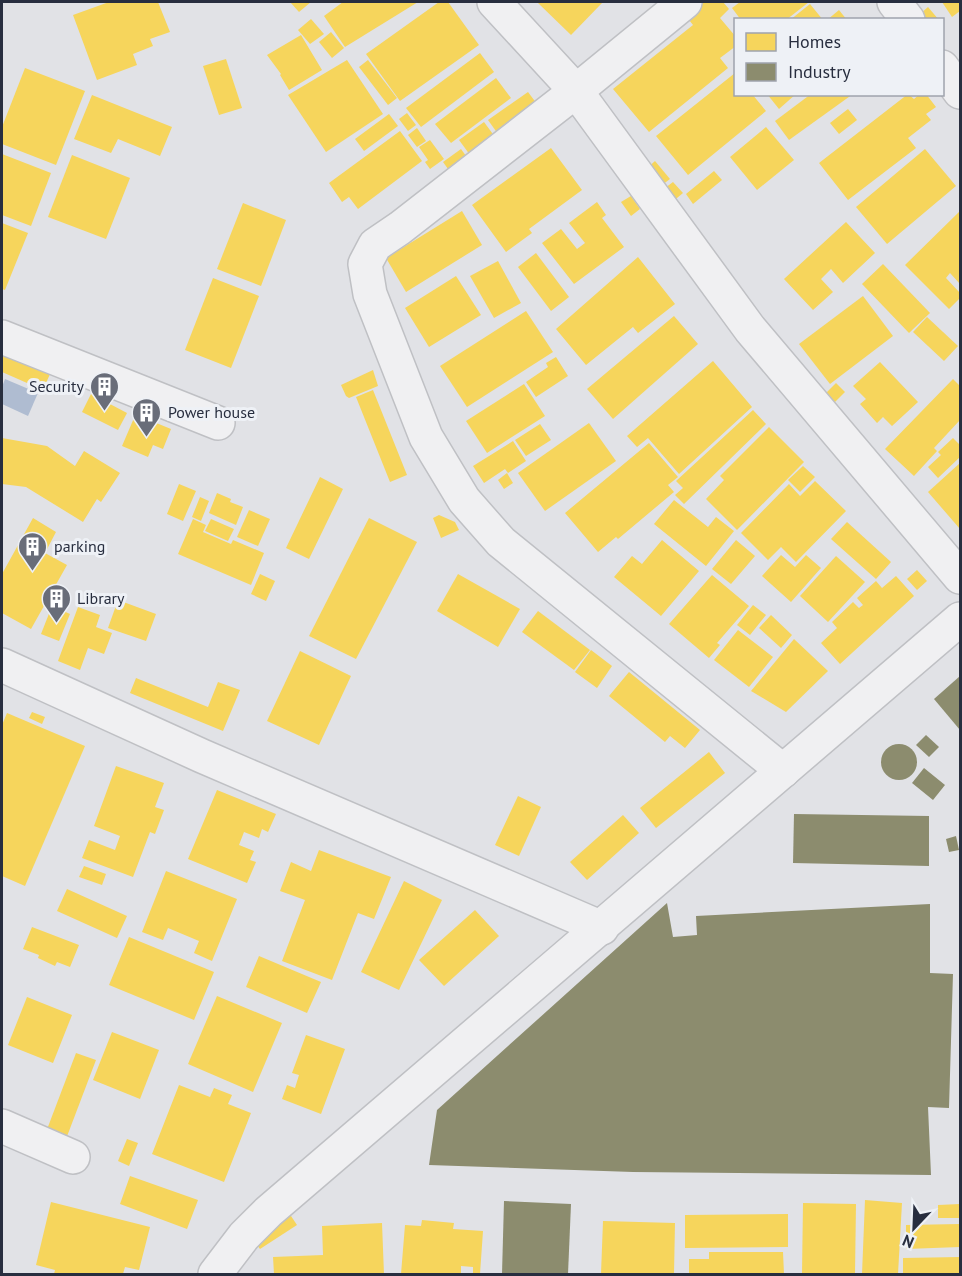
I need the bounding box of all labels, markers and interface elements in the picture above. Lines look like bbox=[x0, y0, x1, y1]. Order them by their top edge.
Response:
legend bbox=[734, 18, 944, 96]
text: Homes bbox=[788, 30, 841, 53]
text: Industry bbox=[788, 60, 851, 83]
building icon: Security bbox=[89, 370, 121, 412]
place label: Security bbox=[29, 376, 85, 396]
building icon: Power house bbox=[131, 396, 163, 438]
place label: Power house bbox=[168, 402, 255, 422]
building icon: parking bbox=[17, 530, 49, 572]
place label: parking bbox=[54, 536, 105, 556]
building icon: Library bbox=[40, 582, 72, 624]
place label: Library bbox=[77, 588, 125, 608]
north arrow bbox=[884, 1198, 944, 1258]
text: N bbox=[899, 1231, 917, 1253]

